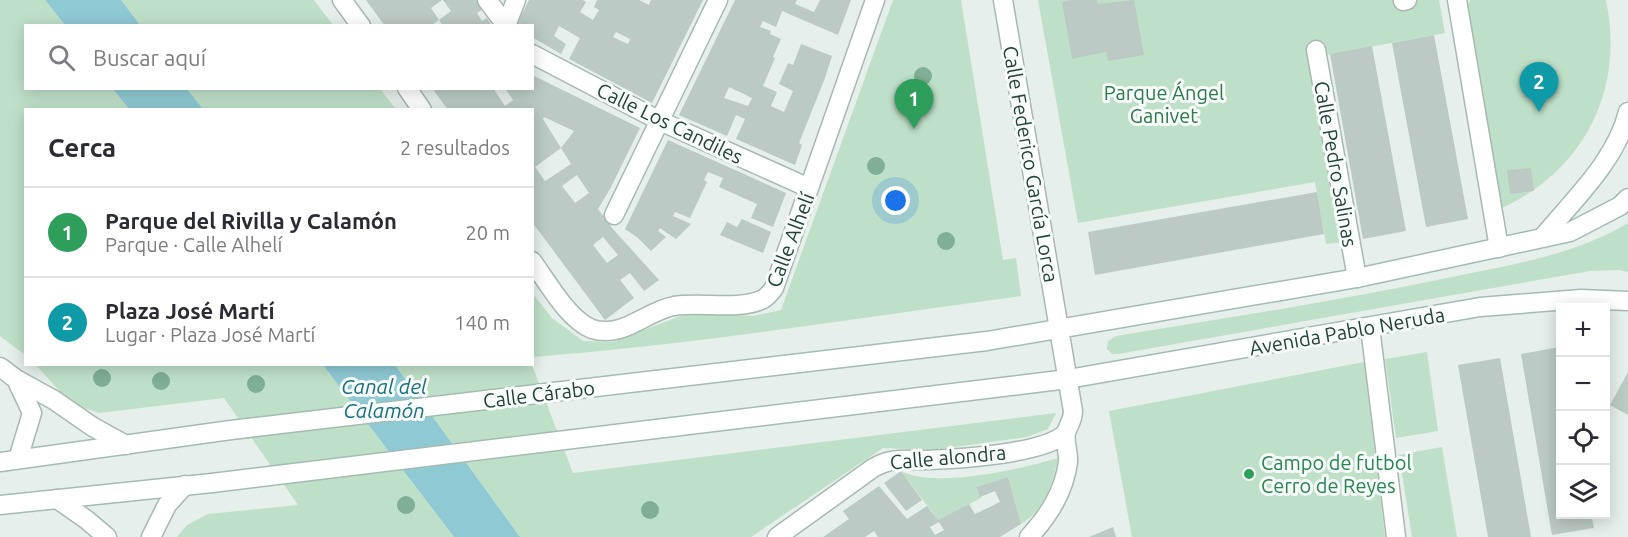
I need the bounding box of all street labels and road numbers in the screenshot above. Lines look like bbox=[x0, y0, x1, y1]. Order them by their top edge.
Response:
street label: Calle Federico García Lorca bbox=[999, 44, 1063, 284]
street label: Calle Los Candiles bbox=[593, 78, 747, 168]
street label: Calle Pedro Salinas bbox=[1310, 79, 1362, 249]
street label: Calle Alhelí bbox=[761, 188, 819, 291]
street label: Avenida Pablo Neruda bbox=[1248, 302, 1446, 360]
street label: Calle Cárabo bbox=[482, 376, 596, 412]
street label: Calle alondra bbox=[889, 440, 1007, 474]

